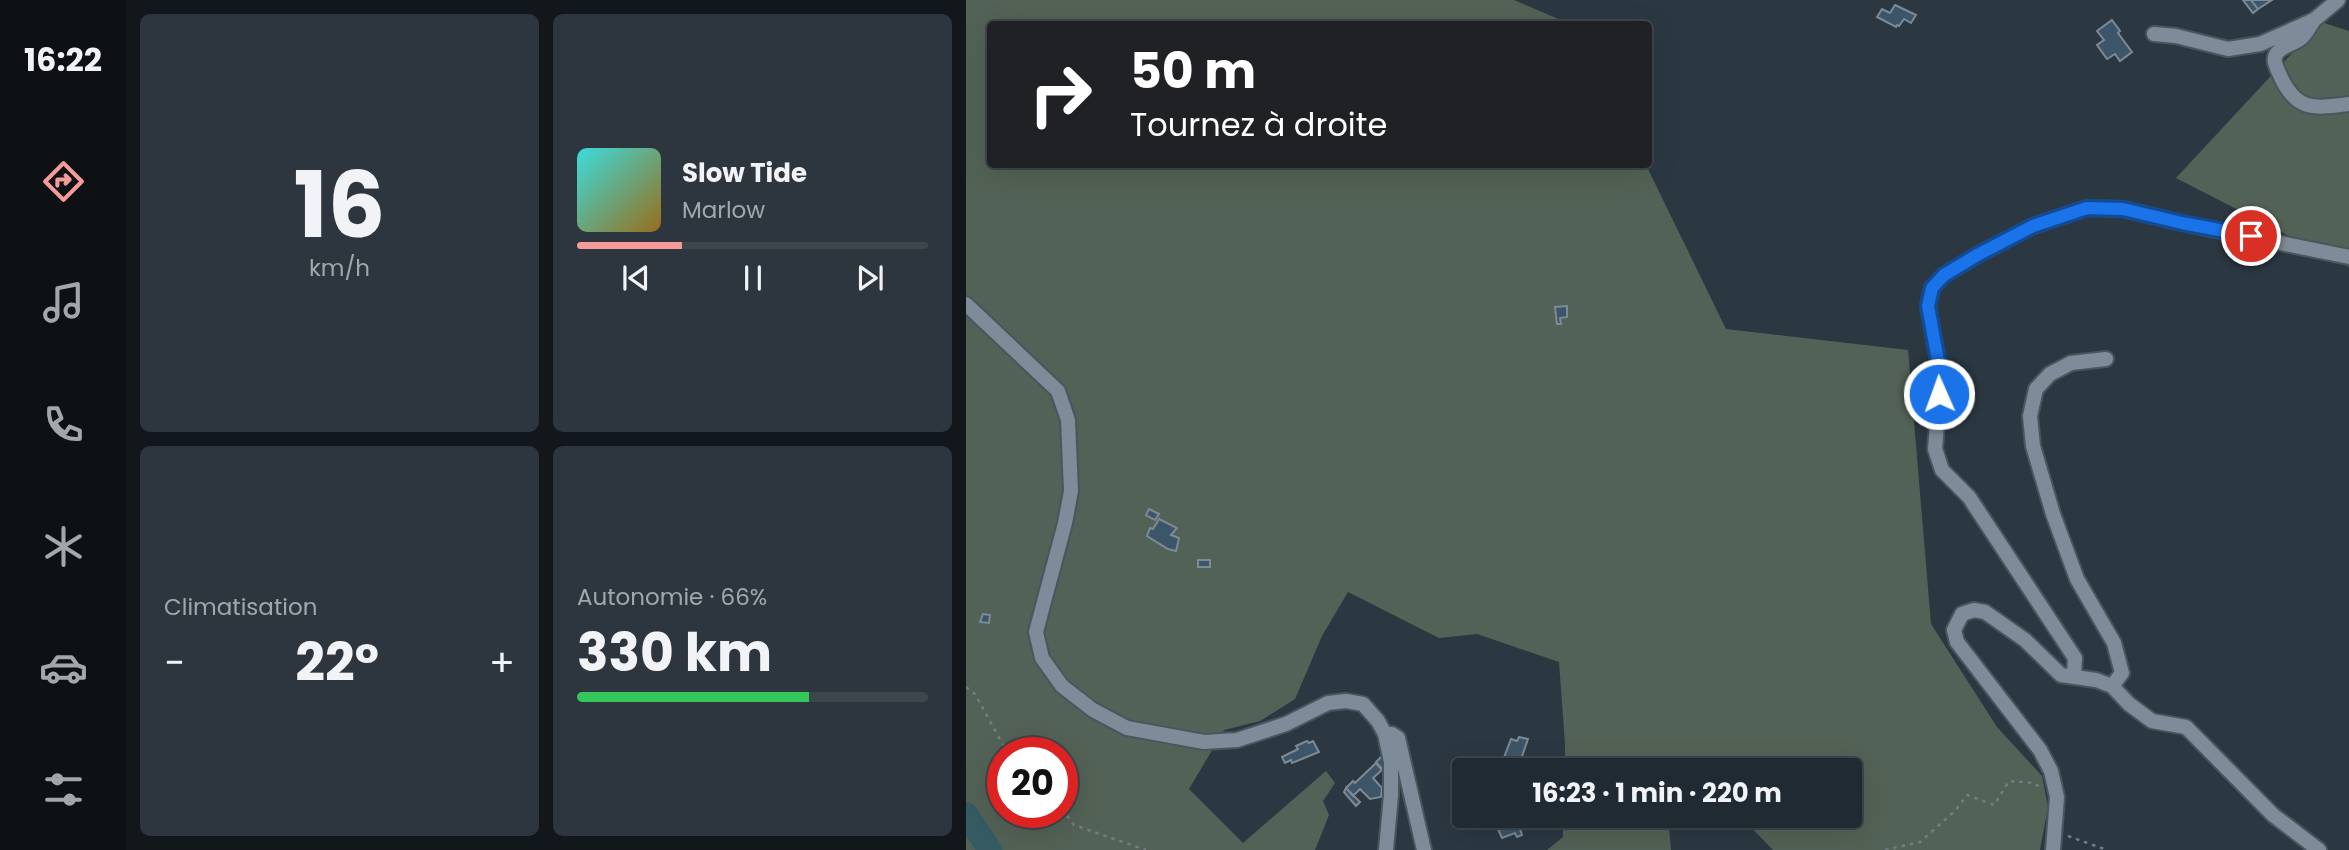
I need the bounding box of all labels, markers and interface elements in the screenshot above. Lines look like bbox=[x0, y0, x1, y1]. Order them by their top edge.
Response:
text: 16:22 bbox=[24, 37, 102, 82]
text: 50 m bbox=[1130, 37, 1256, 105]
icon: right bbox=[1015, 49, 1106, 140]
text: Tournez à droite bbox=[1130, 102, 1387, 147]
text: 16 bbox=[293, 141, 386, 269]
text: Slow Tide bbox=[682, 155, 807, 191]
icon: directions bbox=[39, 157, 88, 206]
text: Marlow bbox=[682, 194, 765, 226]
pin bbox=[2221, 206, 2281, 266]
icon: arrive bbox=[2232, 217, 2270, 255]
text: km/h bbox=[309, 252, 370, 284]
icon: previous bbox=[617, 259, 655, 297]
icon: pause bbox=[734, 259, 772, 297]
icon: next bbox=[851, 259, 889, 297]
icon: music bbox=[39, 278, 88, 327]
position arrow bbox=[1902, 357, 1976, 431]
icon: phone bbox=[39, 400, 88, 449]
icon: climate bbox=[39, 522, 88, 571]
text: Autonomie · 66% bbox=[577, 581, 767, 613]
text: Climatisation bbox=[164, 591, 317, 623]
text: 330 km bbox=[577, 616, 772, 689]
text: 22° bbox=[295, 626, 379, 699]
text: − bbox=[164, 636, 185, 689]
text: + bbox=[489, 636, 515, 689]
icon: car bbox=[39, 643, 88, 692]
speed limit sign: 20 bbox=[987, 737, 1078, 828]
icon: filters bbox=[39, 765, 88, 814]
text: 16:23 · 1 min · 220 m bbox=[1532, 775, 1782, 811]

